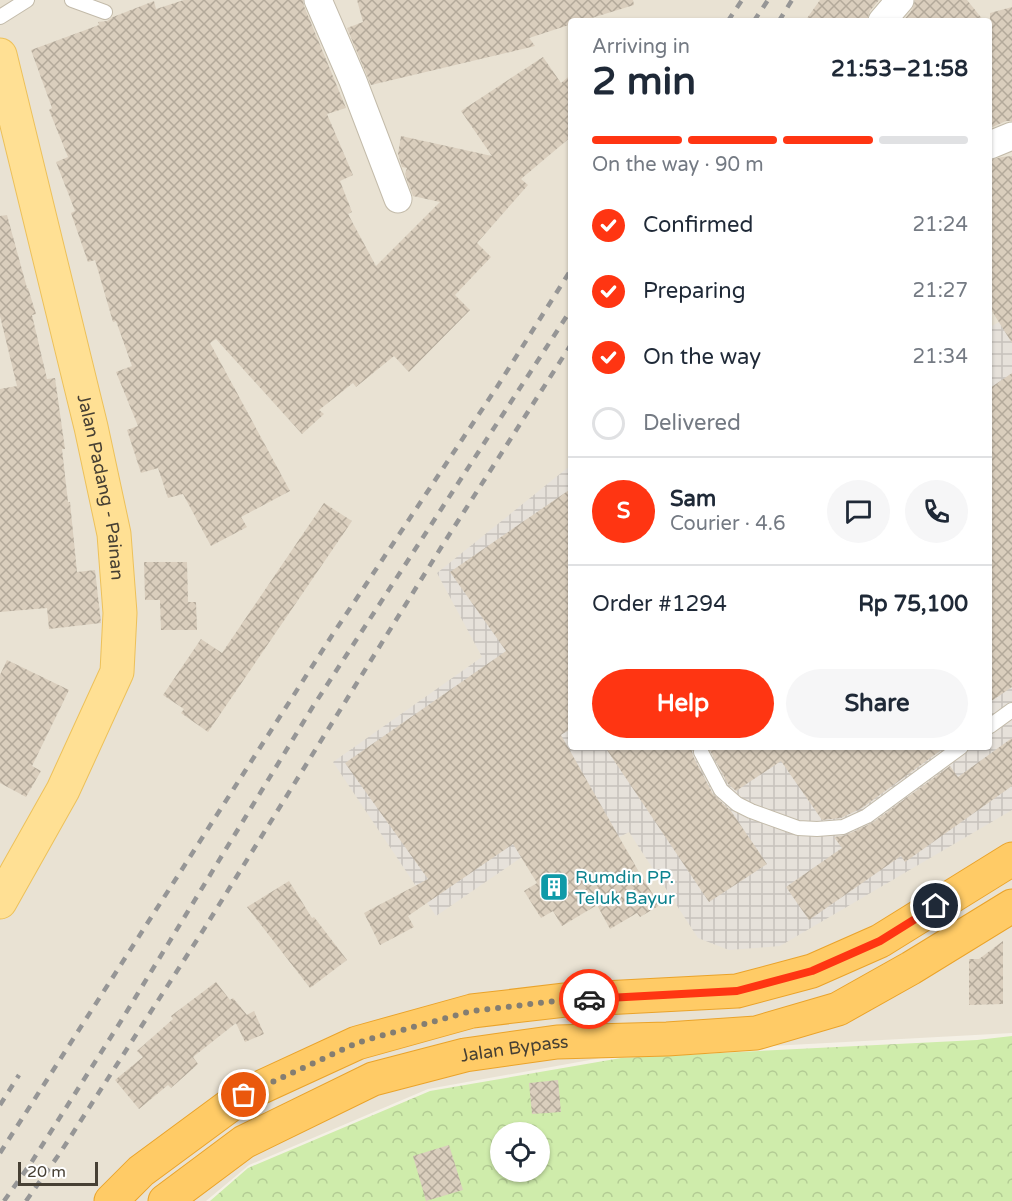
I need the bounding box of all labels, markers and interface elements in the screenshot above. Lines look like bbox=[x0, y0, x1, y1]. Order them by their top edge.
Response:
text: Arriving in bbox=[592, 35, 690, 59]
text: 21:53–21:58 bbox=[831, 56, 968, 82]
text: 2 min bbox=[592, 58, 696, 105]
text: On the way · 90 m bbox=[592, 153, 764, 177]
icon: check bbox=[592, 209, 625, 242]
text: Confirmed bbox=[643, 212, 753, 238]
text: 21:24 bbox=[913, 213, 968, 237]
icon: check bbox=[592, 275, 625, 308]
text: Preparing bbox=[643, 278, 746, 304]
text: 21:27 bbox=[913, 279, 968, 303]
icon: check bbox=[592, 341, 625, 374]
text: On the way bbox=[643, 344, 761, 370]
text: 21:34 bbox=[913, 345, 968, 369]
street label: Jalan Padang - Painan bbox=[72, 392, 128, 581]
text: Delivered bbox=[643, 410, 741, 436]
button: chat bbox=[827, 480, 890, 543]
button: phone bbox=[905, 480, 968, 543]
text: Sam bbox=[670, 486, 716, 512]
text: S bbox=[617, 498, 630, 524]
text: Courier · 4.6 bbox=[670, 512, 785, 536]
text: Order #1294 bbox=[592, 591, 727, 617]
text: Rp 75,100 bbox=[858, 591, 968, 617]
button: Help bbox=[592, 669, 774, 738]
button: Share bbox=[786, 669, 968, 738]
place label: Rumdin PP. Teluk Bayur bbox=[575, 866, 675, 909]
building icon: Rumdin PP. Teluk Bayur bbox=[538, 871, 570, 903]
pin bbox=[910, 880, 961, 931]
icon: home bbox=[919, 889, 952, 922]
courier bbox=[559, 969, 619, 1029]
icon: car bbox=[573, 983, 606, 1016]
street label: Jalan Bypass bbox=[457, 1031, 569, 1067]
pin bbox=[218, 1069, 269, 1120]
icon: bag bbox=[227, 1078, 260, 1111]
map controls bbox=[490, 1122, 550, 1182]
button: locate bbox=[490, 1122, 550, 1182]
scale bar bbox=[18, 1159, 98, 1186]
text: 20 m bbox=[27, 1162, 66, 1182]

